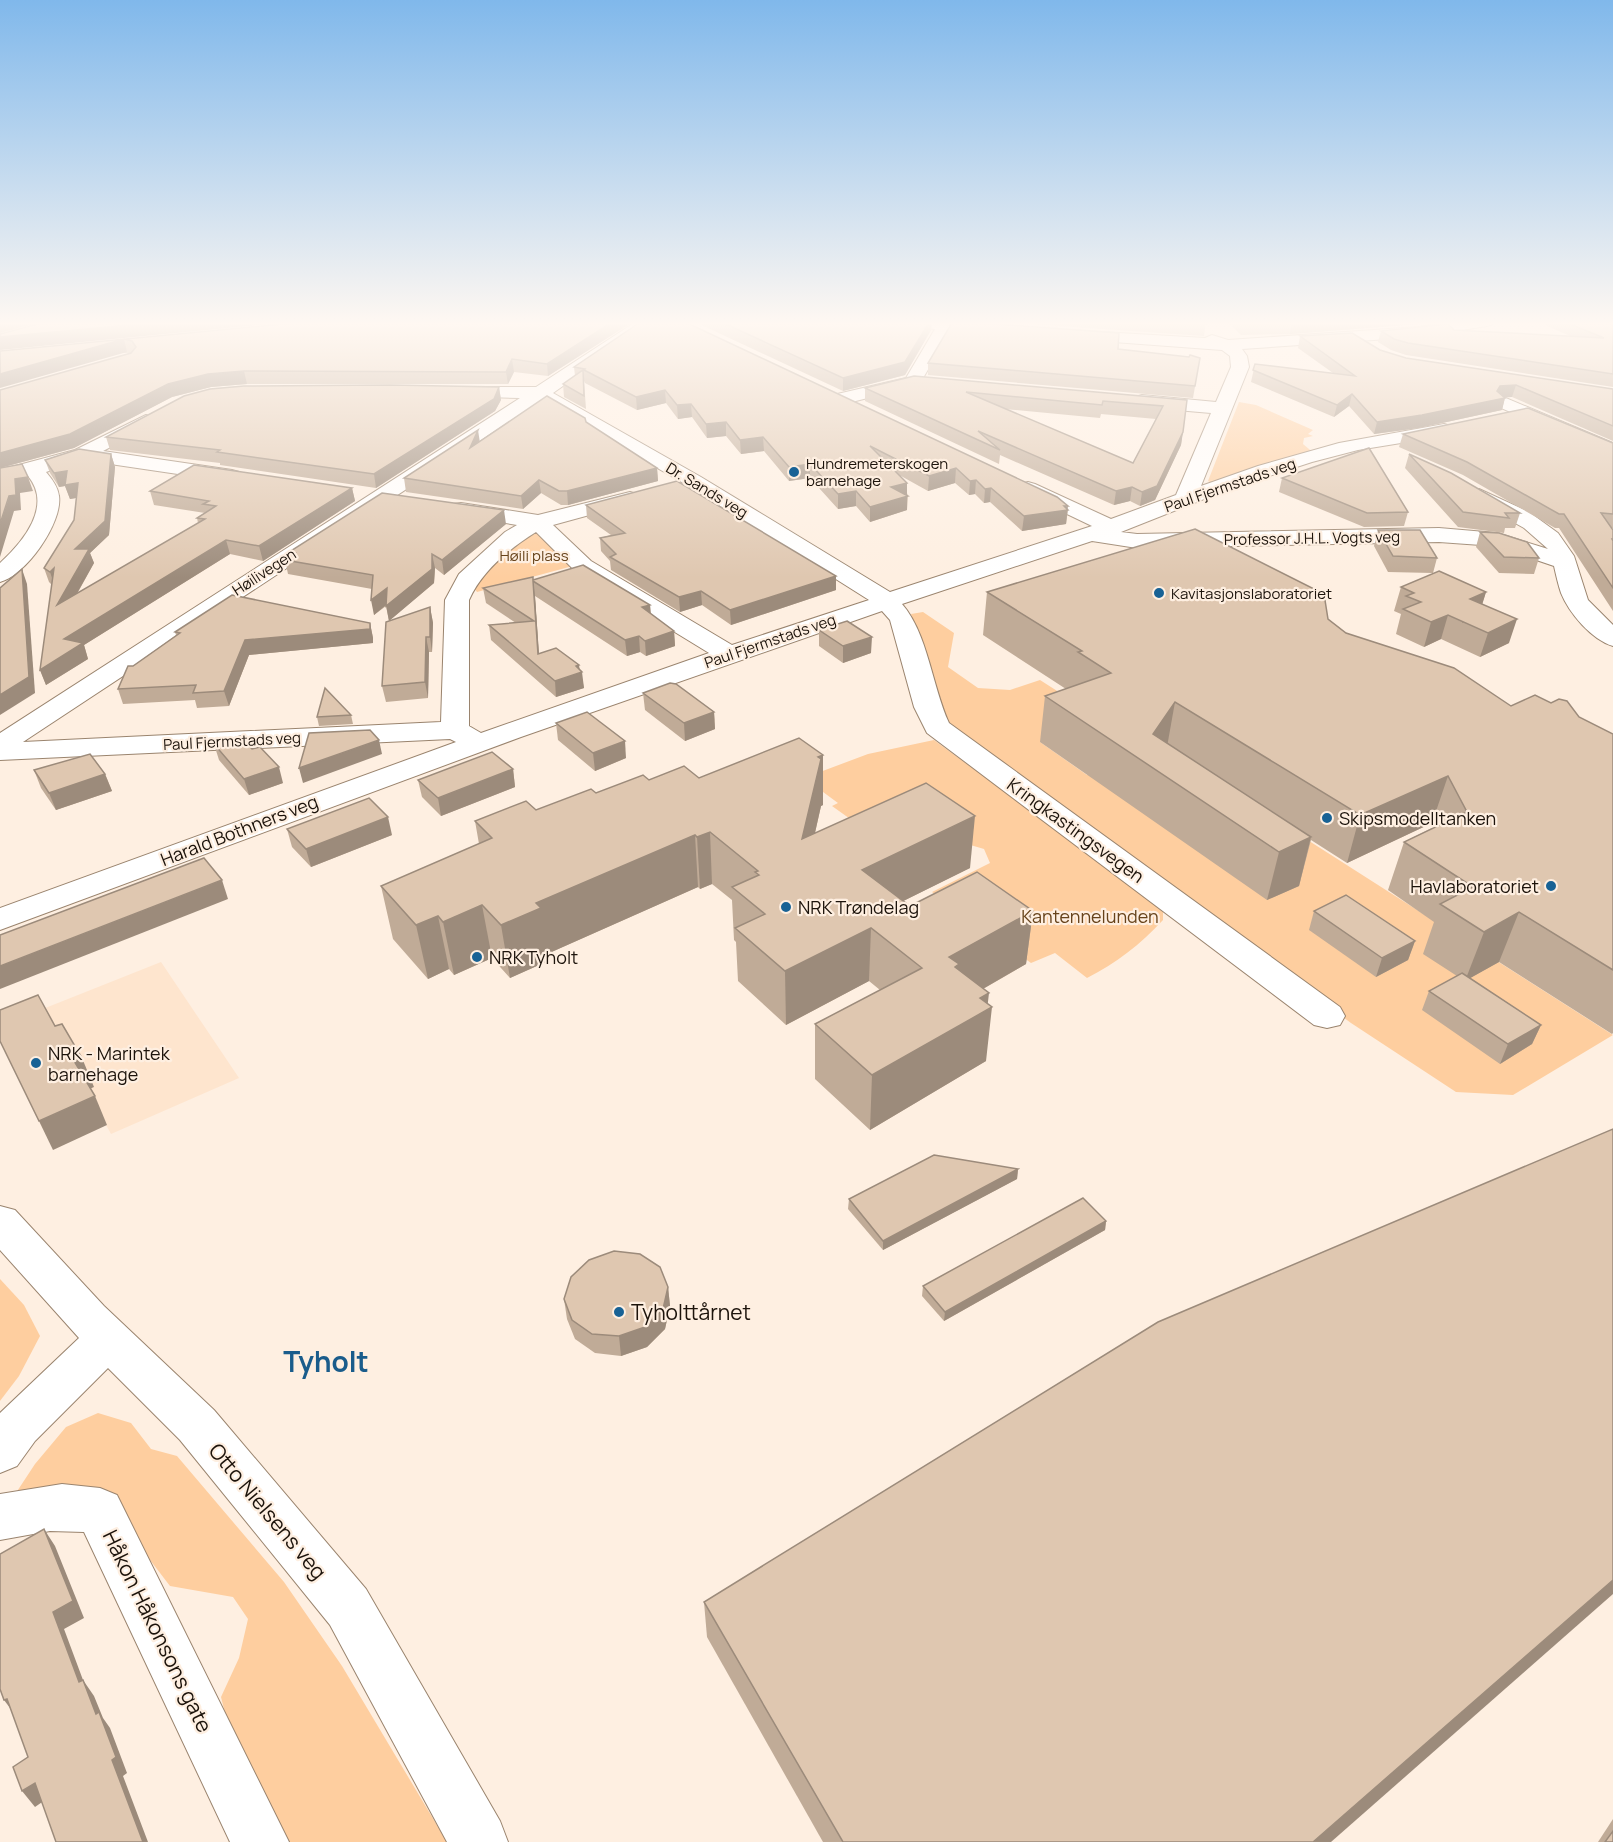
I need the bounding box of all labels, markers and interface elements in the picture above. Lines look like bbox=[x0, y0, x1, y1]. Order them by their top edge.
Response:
place label: Hundremeterskogen barnehage bbox=[806, 453, 948, 491]
street label: Paul Fjermstads veg bbox=[1162, 453, 1298, 517]
street label: Dr. Sands veg bbox=[662, 457, 752, 523]
marker: Hundremeterskogen barnehage bbox=[787, 465, 801, 479]
street label: Professor J.H.L. Vogts veg bbox=[1224, 526, 1400, 550]
street label: Høilivegen bbox=[228, 544, 300, 600]
park label: Høili plass bbox=[499, 545, 569, 566]
place label: Kavitasjonslaboratoriet bbox=[1171, 583, 1332, 604]
marker: Kavitasjonslaboratoriet bbox=[1152, 586, 1166, 600]
street label: Paul Fjermstads veg bbox=[702, 609, 838, 673]
street label: Paul Fjermstads veg bbox=[163, 727, 301, 755]
street label: Kringkastingsvegen bbox=[1003, 772, 1149, 888]
street label: Harald Bothners veg bbox=[157, 789, 321, 871]
place label: Skipsmodelltanken bbox=[1339, 806, 1496, 830]
marker: Skipsmodelltanken bbox=[1320, 811, 1334, 825]
place label: Havlaboratoriet bbox=[1410, 874, 1539, 898]
marker: Havlaboratoriet bbox=[1544, 879, 1558, 893]
place label: NRK Trøndelag bbox=[798, 895, 919, 919]
marker: NRK Trøndelag bbox=[779, 900, 793, 914]
park label: Kantennelunden bbox=[1021, 904, 1159, 928]
place label: NRK Tyholt bbox=[489, 945, 578, 969]
marker: NRK Tyholt bbox=[470, 950, 484, 964]
place label: NRK - Marintek barnehage bbox=[48, 1041, 171, 1086]
marker: NRK - Marintek barnehage bbox=[29, 1056, 43, 1070]
place label: Tyholttårnet bbox=[631, 1298, 751, 1326]
marker: Tyholttårnet bbox=[612, 1305, 626, 1319]
district label: Tyholt bbox=[283, 1342, 369, 1380]
street label: Otto Nielsens veg bbox=[203, 1437, 333, 1585]
street label: Håkon Håkonsons gate bbox=[97, 1525, 219, 1737]

